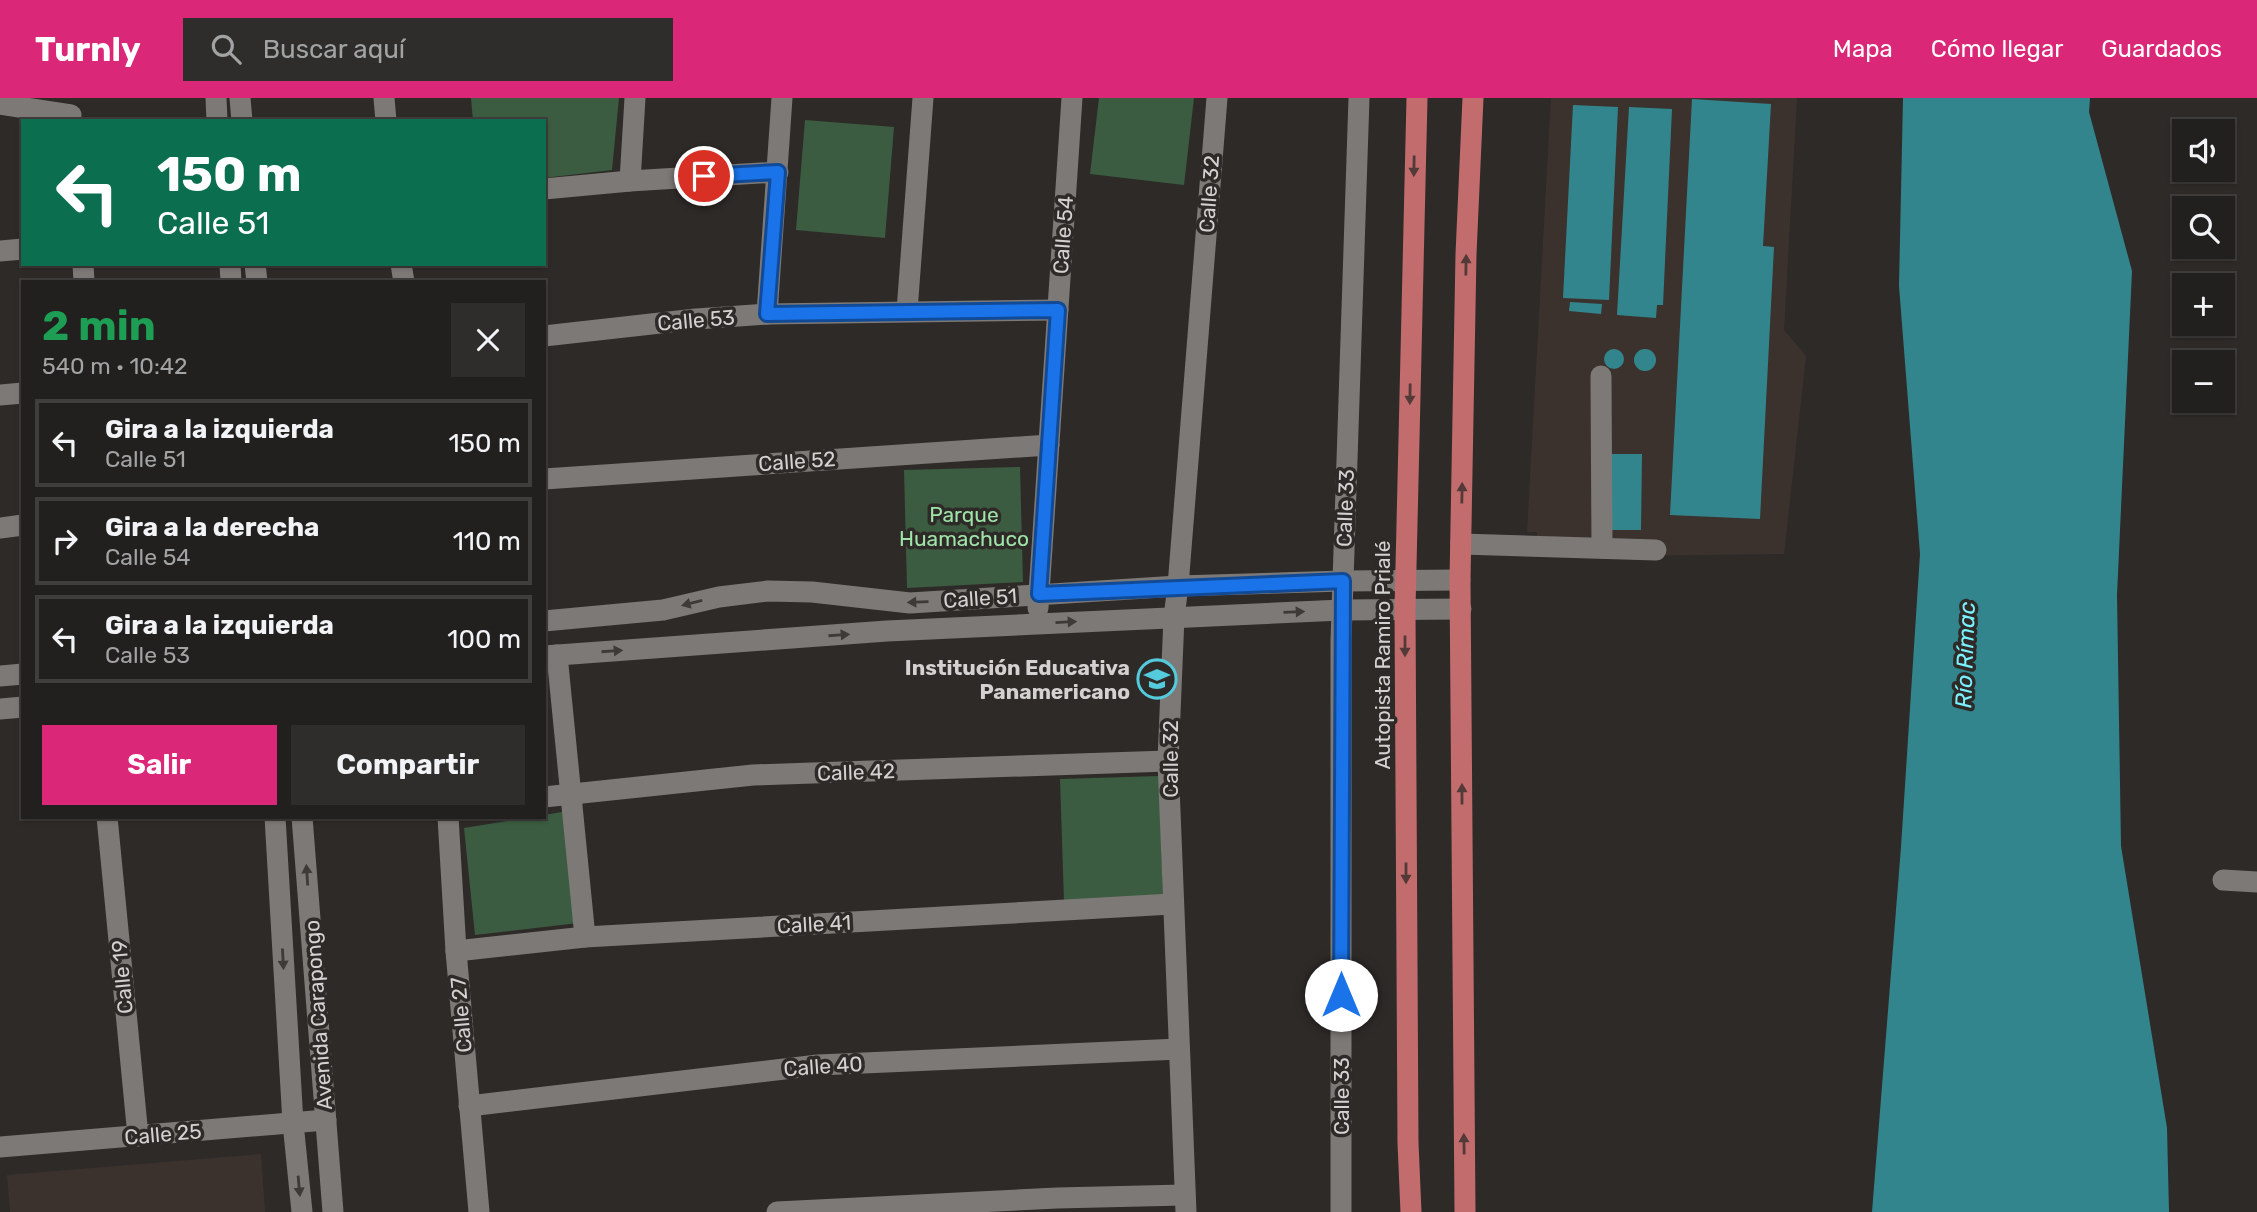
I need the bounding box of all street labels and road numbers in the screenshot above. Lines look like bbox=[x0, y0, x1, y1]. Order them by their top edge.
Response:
street label: Calle 32 bbox=[1194, 154, 1224, 234]
street label: Calle 54 bbox=[1048, 195, 1078, 275]
street label: Calle 53 bbox=[656, 304, 736, 336]
street label: Calle 52 bbox=[757, 446, 837, 476]
street label: Calle 33 bbox=[1331, 469, 1359, 547]
street label: Autopista Ramiro Prialé bbox=[1370, 540, 1395, 770]
street label: Calle 51 bbox=[942, 583, 1018, 613]
street label: Calle 32 bbox=[1158, 720, 1183, 798]
street label: Calle 42 bbox=[817, 758, 895, 786]
street label: Calle 41 bbox=[776, 910, 852, 938]
street label: Avenida Carapongo bbox=[299, 919, 337, 1111]
street label: Calle 19 bbox=[106, 939, 138, 1015]
street label: Calle 27 bbox=[445, 976, 477, 1054]
street label: Calle 40 bbox=[783, 1051, 863, 1081]
street label: Calle 33 bbox=[1329, 1057, 1354, 1135]
street label: Calle 25 bbox=[123, 1118, 203, 1150]

